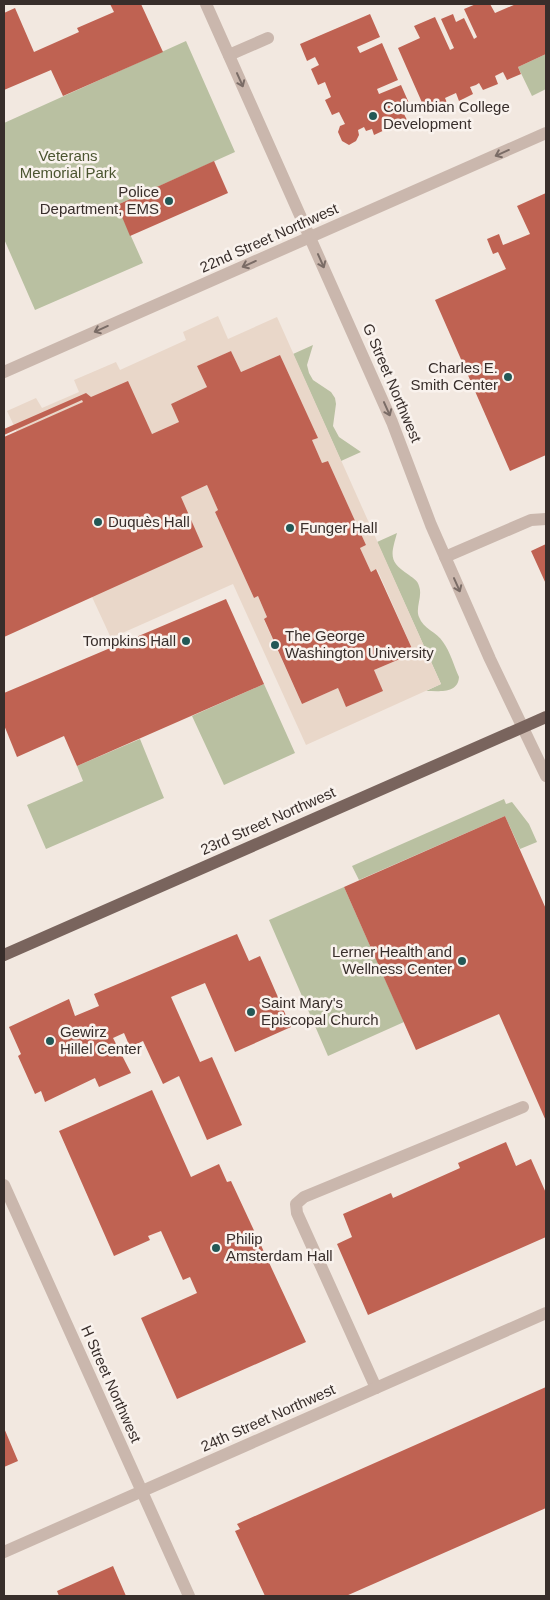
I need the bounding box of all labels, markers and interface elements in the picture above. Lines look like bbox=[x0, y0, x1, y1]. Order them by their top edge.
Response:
one-way arrow bbox=[236, 72, 246, 87]
place label: Columbian College Development bbox=[383, 98, 510, 132]
marker: Columbian College Development bbox=[367, 110, 379, 122]
park label: Veterans Memorial Park bbox=[20, 147, 117, 181]
one-way arrow bbox=[495, 148, 510, 158]
place label: Police Department, EMS bbox=[40, 183, 159, 217]
marker: Police Department, EMS bbox=[163, 195, 175, 207]
street label: 22nd Street Northwest bbox=[197, 199, 341, 276]
one-way arrow bbox=[316, 253, 326, 268]
one-way arrow bbox=[242, 259, 257, 269]
street label: G Street Northwest bbox=[360, 321, 426, 446]
one-way arrow bbox=[94, 324, 109, 334]
place label: Charles E. Smith Center bbox=[410, 359, 498, 393]
marker: Charles E. Smith Center bbox=[502, 371, 514, 383]
one-way arrow bbox=[382, 401, 392, 416]
place label: Duquès Hall bbox=[108, 513, 190, 530]
marker: Duquès Hall bbox=[92, 516, 104, 528]
place label: Funger Hall bbox=[300, 519, 378, 536]
marker: Funger Hall bbox=[284, 522, 296, 534]
one-way arrow bbox=[453, 577, 463, 592]
place label: The George Washington University bbox=[285, 627, 434, 661]
place label: Tompkins Hall bbox=[83, 632, 176, 649]
marker: Tompkins Hall bbox=[180, 635, 192, 647]
marker: The George Washington University bbox=[269, 639, 281, 651]
street label: 23rd Street Northwest bbox=[198, 783, 339, 858]
place label: Lerner Health and Wellness Center bbox=[332, 943, 452, 977]
marker: Lerner Health and Wellness Center bbox=[456, 955, 468, 967]
place label: Saint Mary's Episcopal Church bbox=[261, 994, 379, 1028]
marker: Saint Mary's Episcopal Church bbox=[245, 1006, 257, 1018]
place label: Gewirz Hillel Center bbox=[60, 1023, 142, 1057]
marker: Gewirz Hillel Center bbox=[44, 1035, 56, 1047]
place label: Philip Amsterdam Hall bbox=[226, 1230, 333, 1264]
marker: Philip Amsterdam Hall bbox=[210, 1242, 222, 1254]
street label: H Street Northwest bbox=[78, 1322, 145, 1446]
street label: 24th Street Northwest bbox=[198, 1380, 338, 1455]

